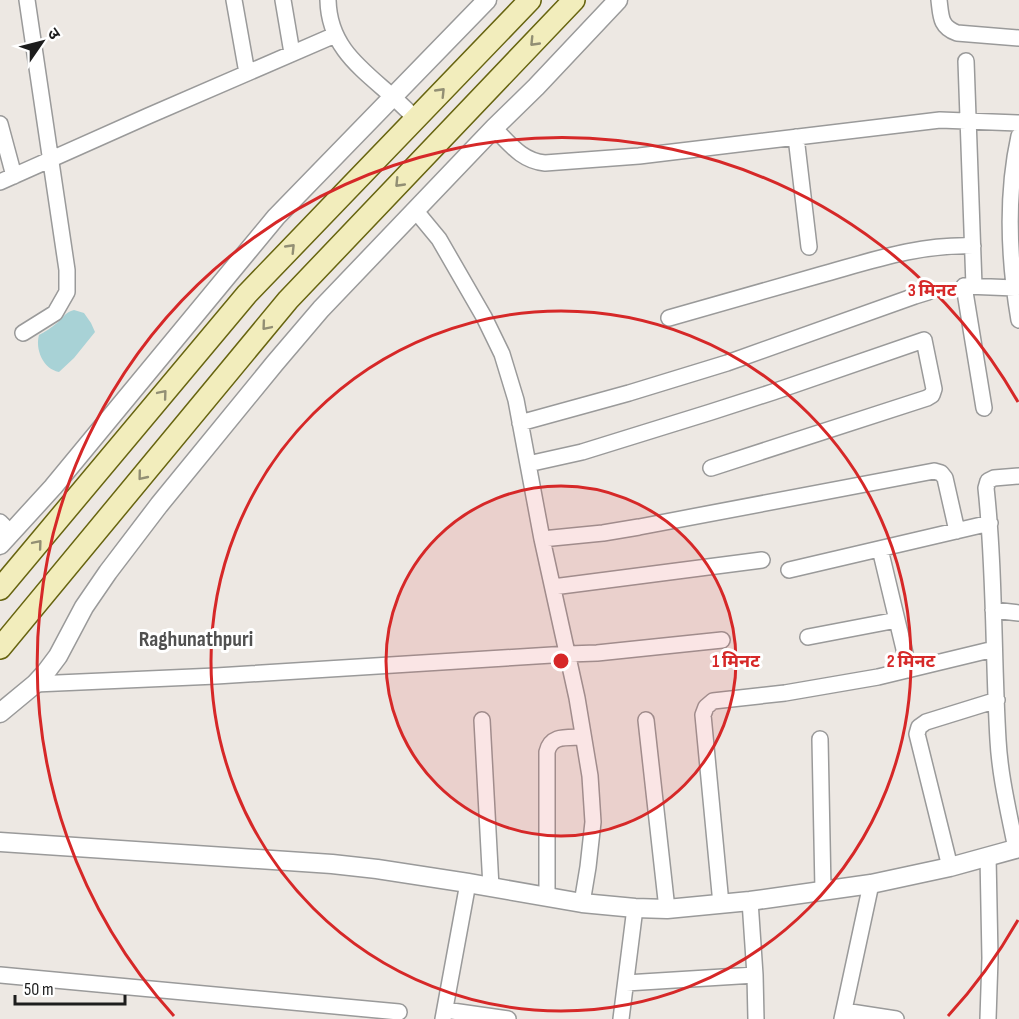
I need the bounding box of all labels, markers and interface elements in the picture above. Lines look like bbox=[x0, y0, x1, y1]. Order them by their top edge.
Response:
north arrow bbox=[12, 12, 72, 72]
text: उ bbox=[43, 25, 64, 44]
one-way arrow bbox=[530, 36, 541, 46]
one-way arrow bbox=[434, 89, 445, 99]
one-way arrow bbox=[395, 177, 406, 187]
one-way arrow bbox=[284, 244, 295, 255]
text: 3 मिनट bbox=[908, 280, 957, 301]
one-way arrow bbox=[263, 319, 274, 330]
one-way arrow bbox=[155, 390, 166, 401]
one-way arrow bbox=[138, 469, 149, 480]
one-way arrow bbox=[30, 540, 41, 551]
district label: Raghunathpuri bbox=[139, 626, 253, 653]
centre of rings bbox=[551, 651, 571, 671]
text: 1 मिनट bbox=[712, 651, 760, 672]
text: 2 मिनट bbox=[887, 651, 936, 672]
scale bar bbox=[15, 968, 124, 1006]
text: 50 m bbox=[24, 979, 54, 1000]

